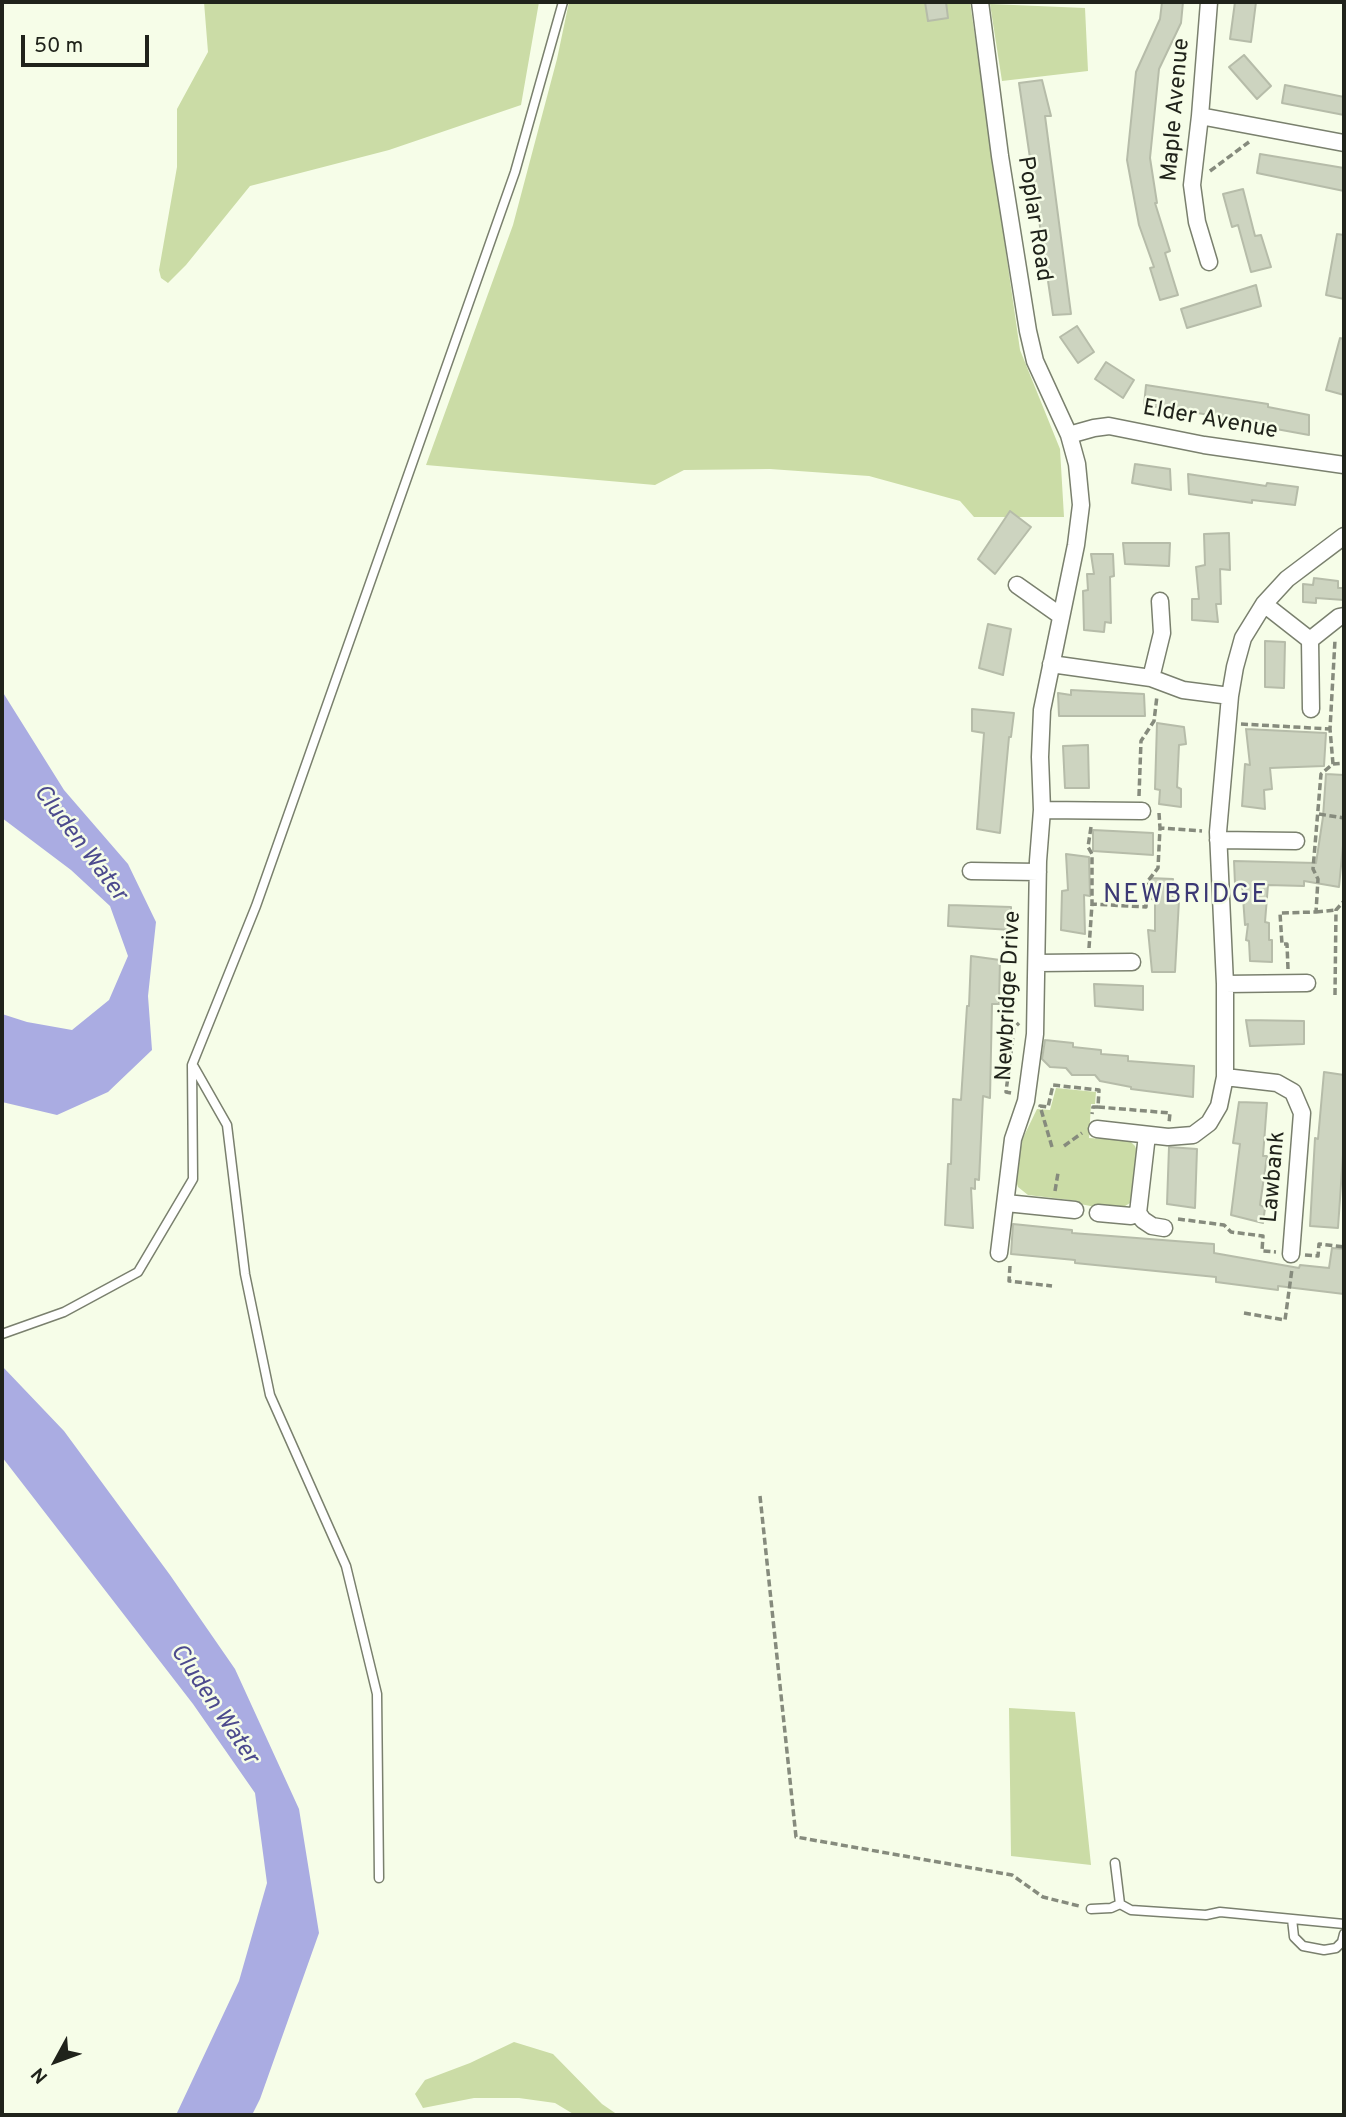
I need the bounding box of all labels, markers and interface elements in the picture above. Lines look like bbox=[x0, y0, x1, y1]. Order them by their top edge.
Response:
scale bar bbox=[24, 21, 152, 65]
text: 50 m bbox=[34, 33, 83, 60]
street label: Maple Avenue bbox=[1157, 37, 1197, 183]
street label: Poplar Road bbox=[1009, 154, 1057, 284]
street label: Elder Avenue bbox=[1140, 396, 1280, 446]
water label: Cluden Water bbox=[26, 780, 132, 908]
district label: NEWBRIDGE bbox=[1104, 881, 1268, 913]
street label: Newbridge Drive bbox=[992, 910, 1028, 1082]
street label: Lawbank bbox=[1257, 1130, 1293, 1224]
water label: Cluden Water bbox=[162, 1639, 264, 1771]
north arrow bbox=[21, 2026, 91, 2096]
text: N bbox=[27, 2062, 54, 2088]

